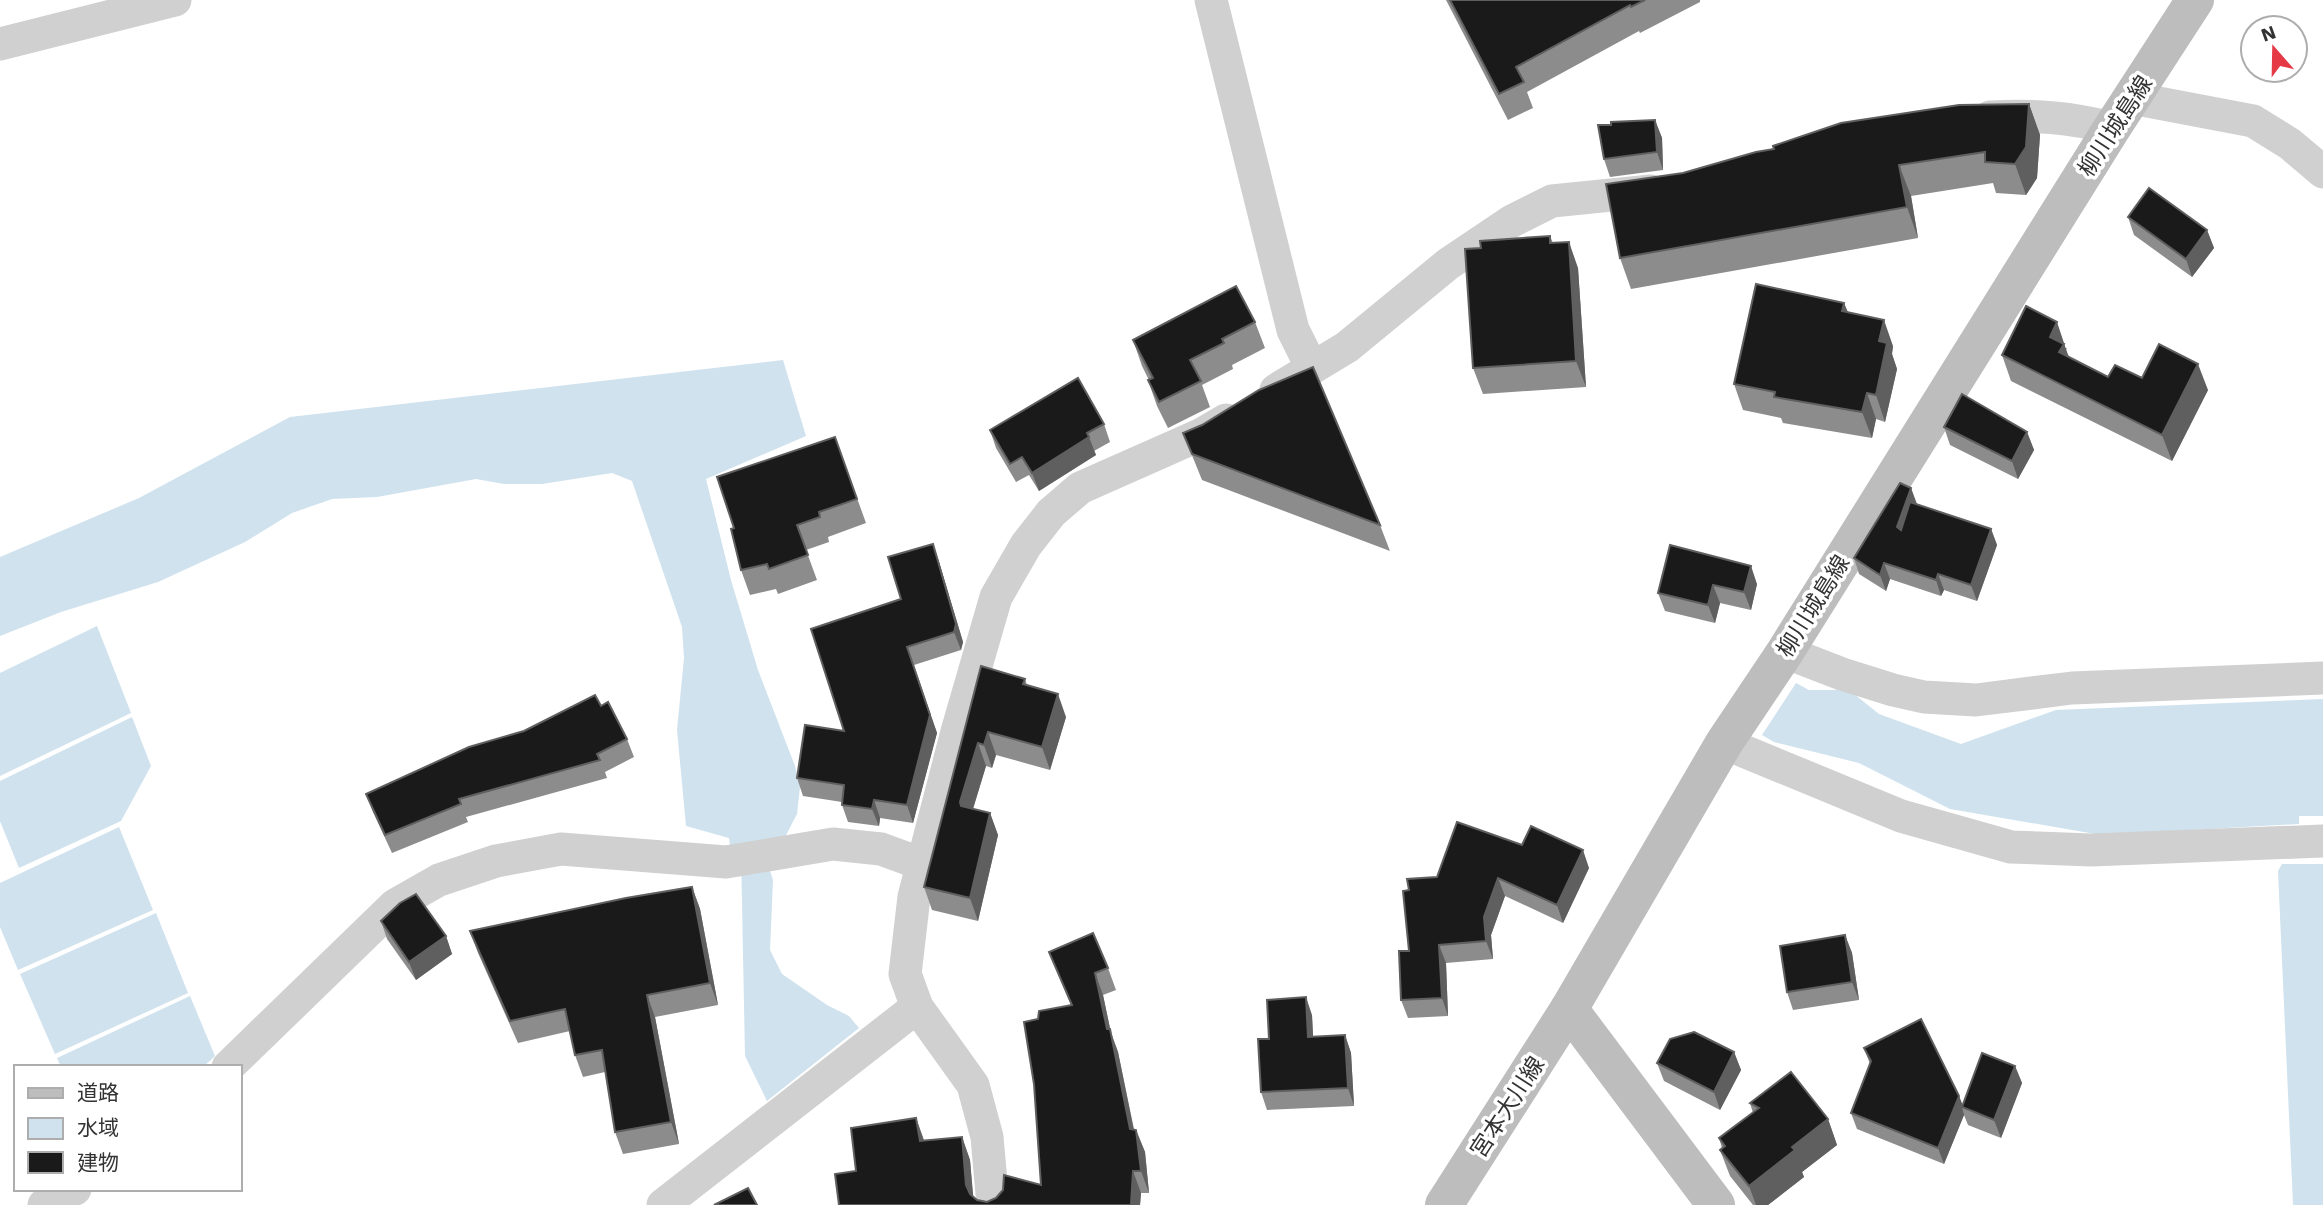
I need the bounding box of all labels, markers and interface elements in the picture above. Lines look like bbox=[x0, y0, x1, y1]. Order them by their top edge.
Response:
north arrow bbox=[2239, 14, 2309, 84]
text: N bbox=[2258, 20, 2279, 47]
street label: 柳川城島線 bbox=[2073, 71, 2158, 182]
street label: 柳川城島線 bbox=[1772, 550, 1855, 662]
street label: 宮本大川線 bbox=[1465, 1052, 1550, 1163]
legend bbox=[14, 1065, 242, 1191]
text: 道路 bbox=[77, 1080, 119, 1105]
text: 水域 bbox=[77, 1115, 119, 1140]
text: 建物 bbox=[77, 1150, 119, 1175]

